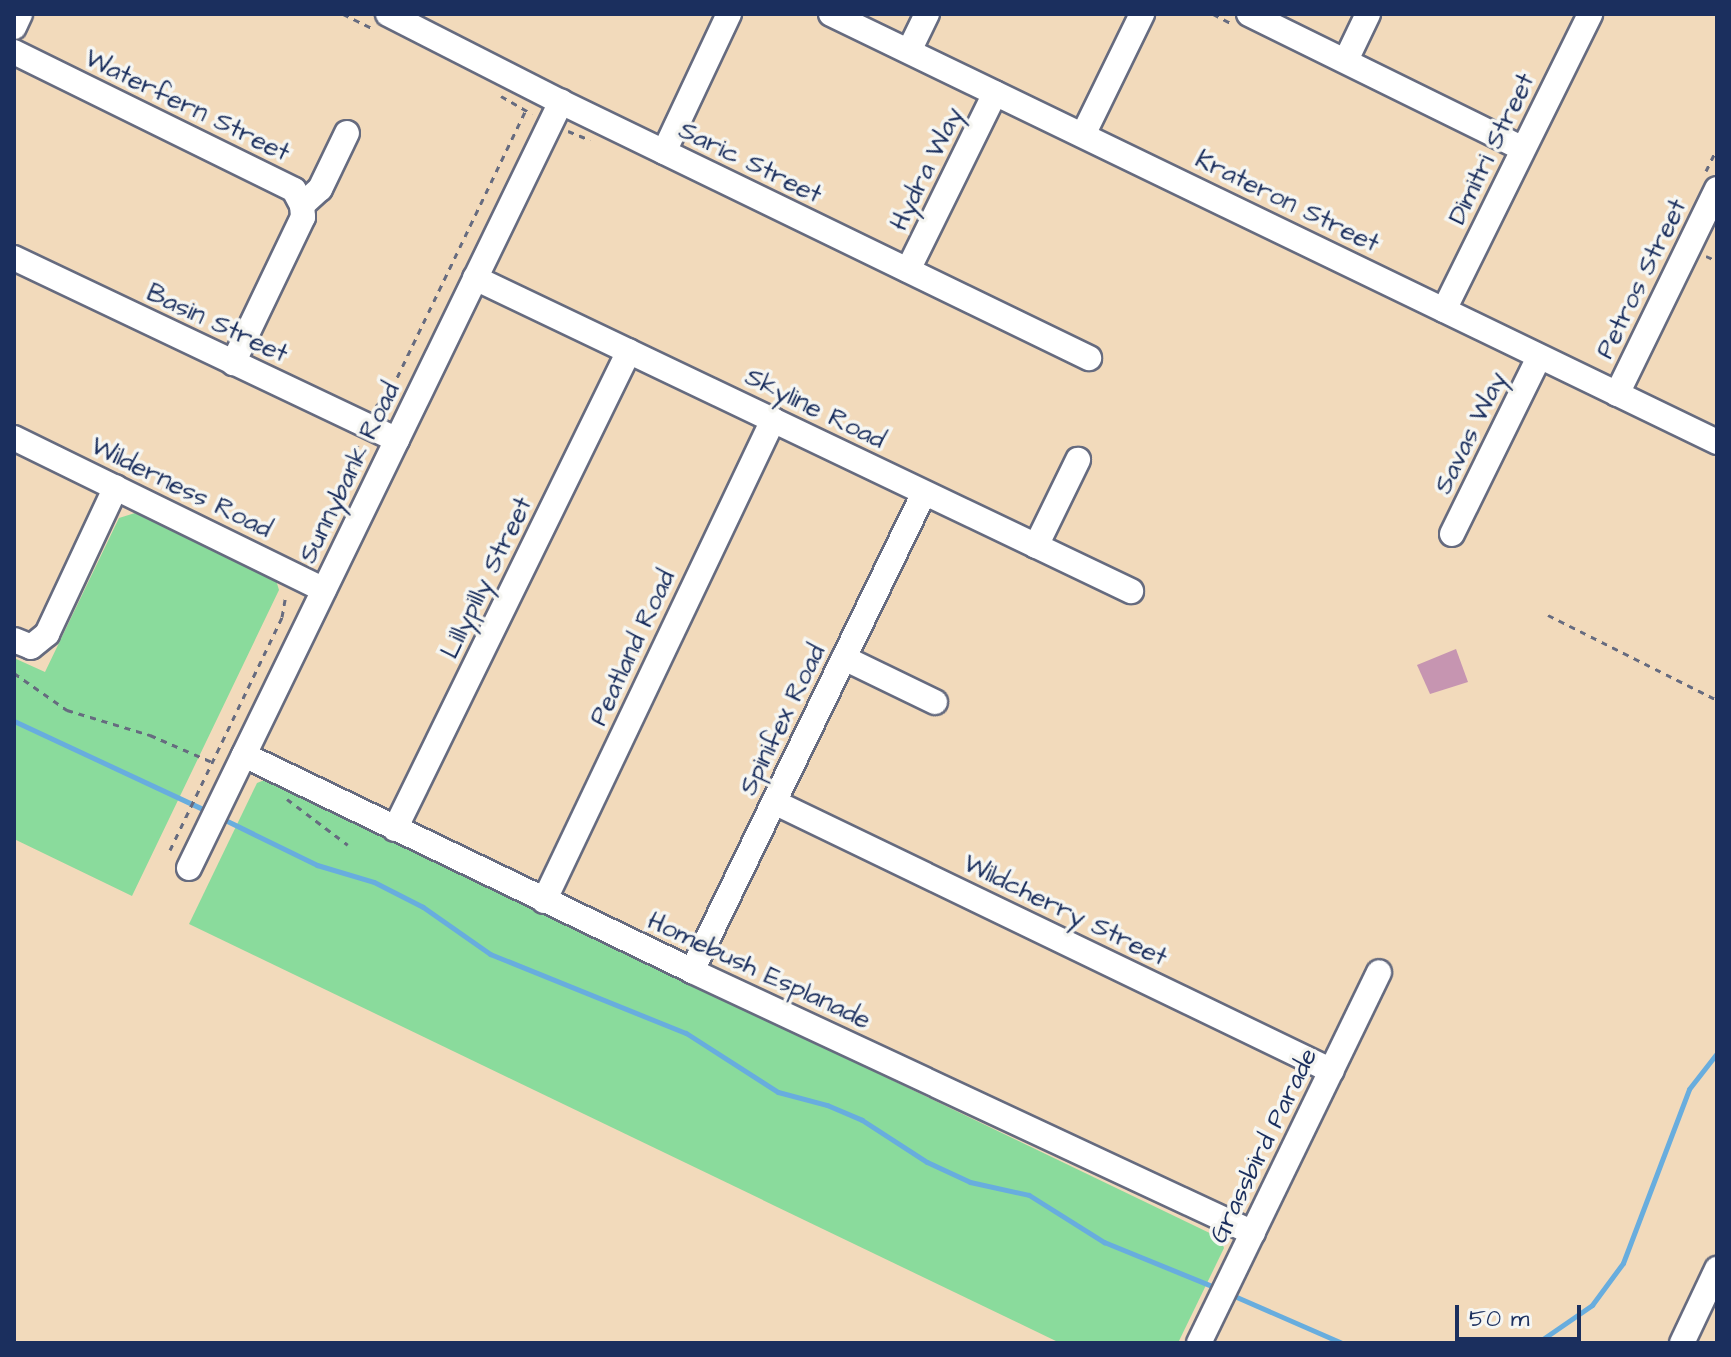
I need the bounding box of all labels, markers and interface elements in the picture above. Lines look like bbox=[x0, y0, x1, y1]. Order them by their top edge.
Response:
street label: Waterfern Street bbox=[79, 43, 295, 169]
street label: Dimitri Street bbox=[1442, 68, 1542, 230]
street label: Hydra Way bbox=[884, 102, 970, 236]
street label: Saric Street bbox=[673, 115, 827, 211]
street label: Krateron Street bbox=[1190, 144, 1384, 260]
street label: Petros Street bbox=[1590, 194, 1694, 364]
street label: Basin Street bbox=[141, 278, 293, 370]
street label: Skyline Road bbox=[740, 362, 890, 456]
street label: Savas Way bbox=[1428, 367, 1514, 499]
street label: Sunnybank Road bbox=[293, 378, 407, 568]
street label: Wilderness Road bbox=[85, 431, 277, 545]
street label: Lillypilly Street bbox=[434, 492, 540, 664]
street label: Peatland Road bbox=[583, 565, 683, 731]
street label: Spinifex Road bbox=[733, 639, 833, 801]
street label: Wildcherry Street bbox=[958, 848, 1172, 974]
street label: Homebush Esplanade bbox=[642, 906, 876, 1036]
street label: Grassbird Parade bbox=[1203, 1043, 1325, 1249]
scale bar bbox=[1459, 1289, 1585, 1339]
text: 50 m bbox=[1469, 1302, 1529, 1336]

